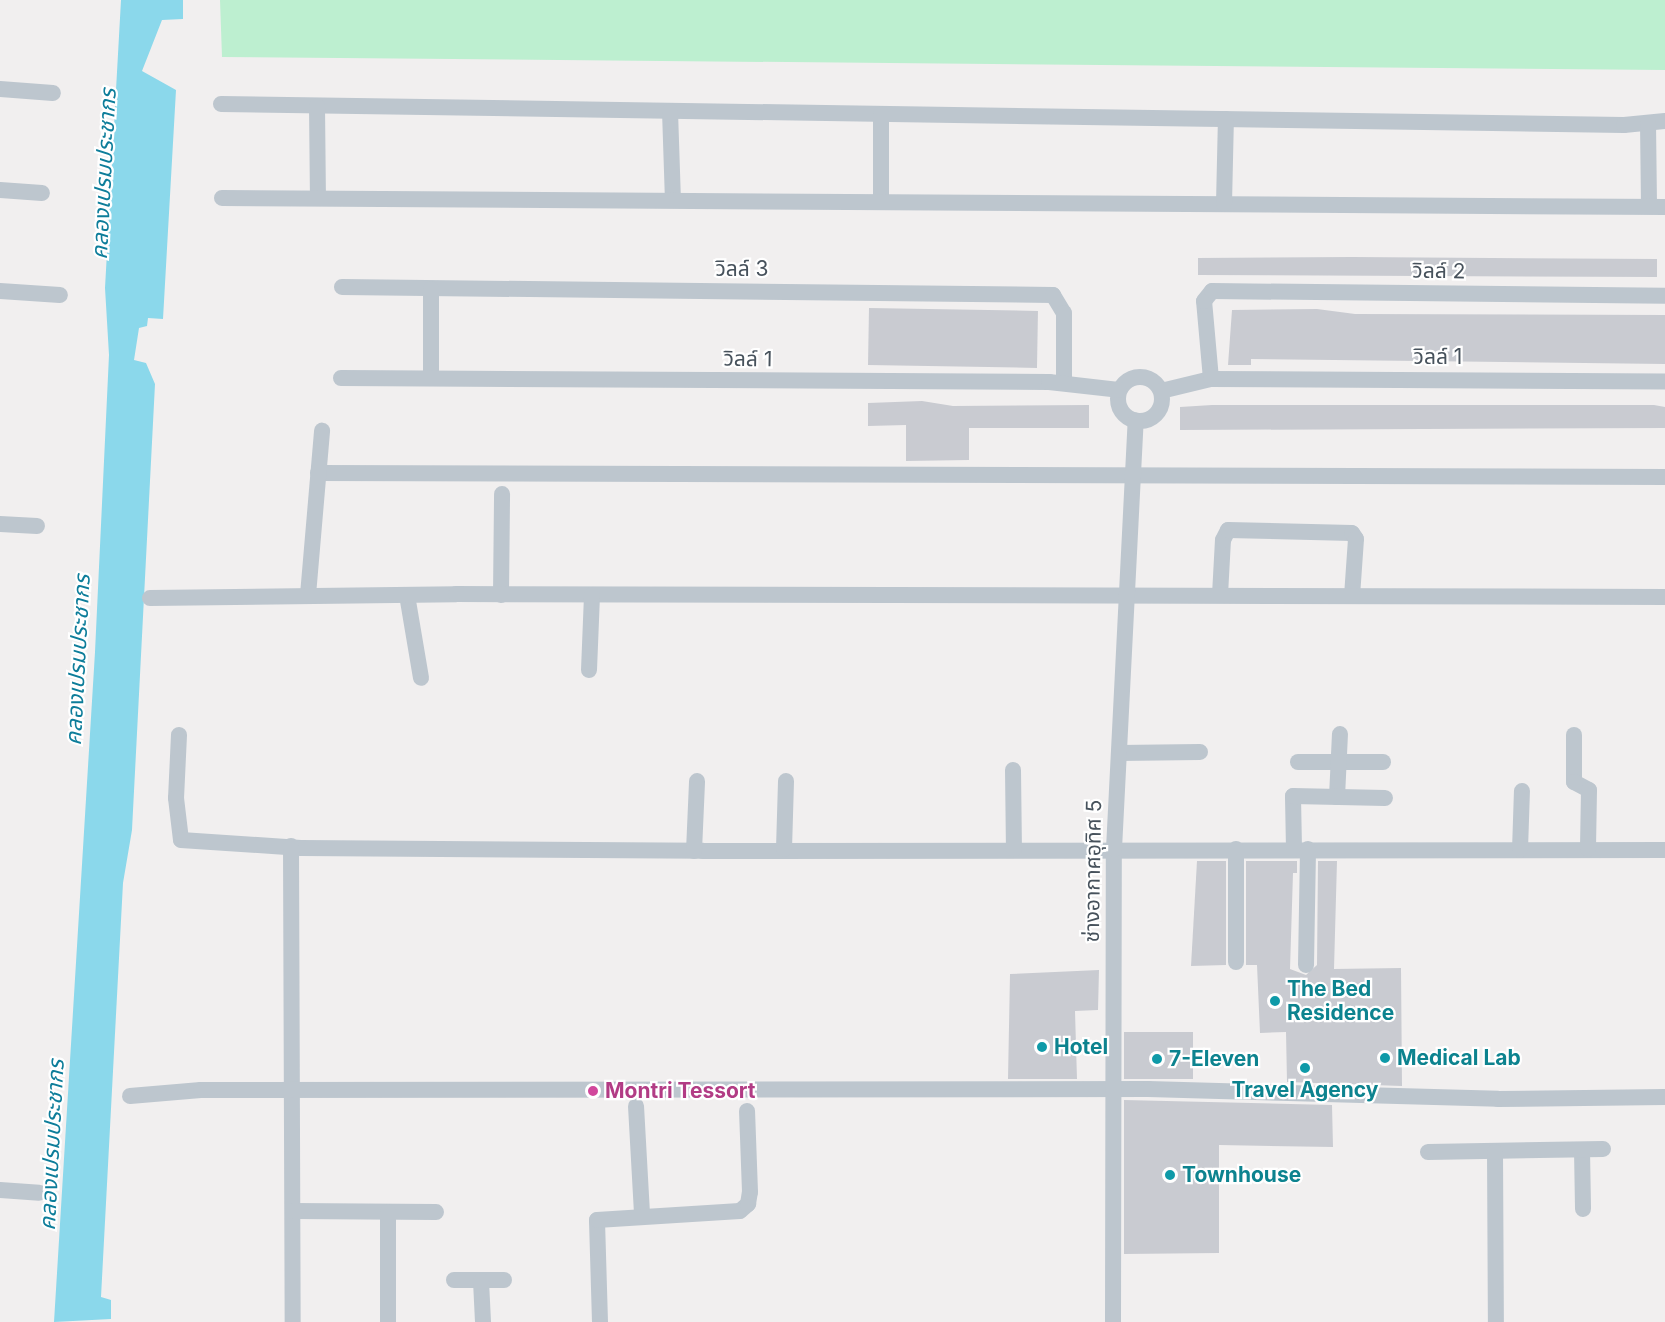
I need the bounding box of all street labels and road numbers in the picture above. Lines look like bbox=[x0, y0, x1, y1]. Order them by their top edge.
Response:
street label: วิลล์ 3 bbox=[715, 256, 769, 282]
street label: วิลล์ 2 bbox=[1412, 258, 1466, 284]
street label: วิลล์ 1 bbox=[1414, 344, 1462, 370]
street label: วิลล์ 1 bbox=[723, 346, 773, 372]
street label: ช่างอากาศอุทิศ 5 bbox=[1079, 799, 1107, 943]

